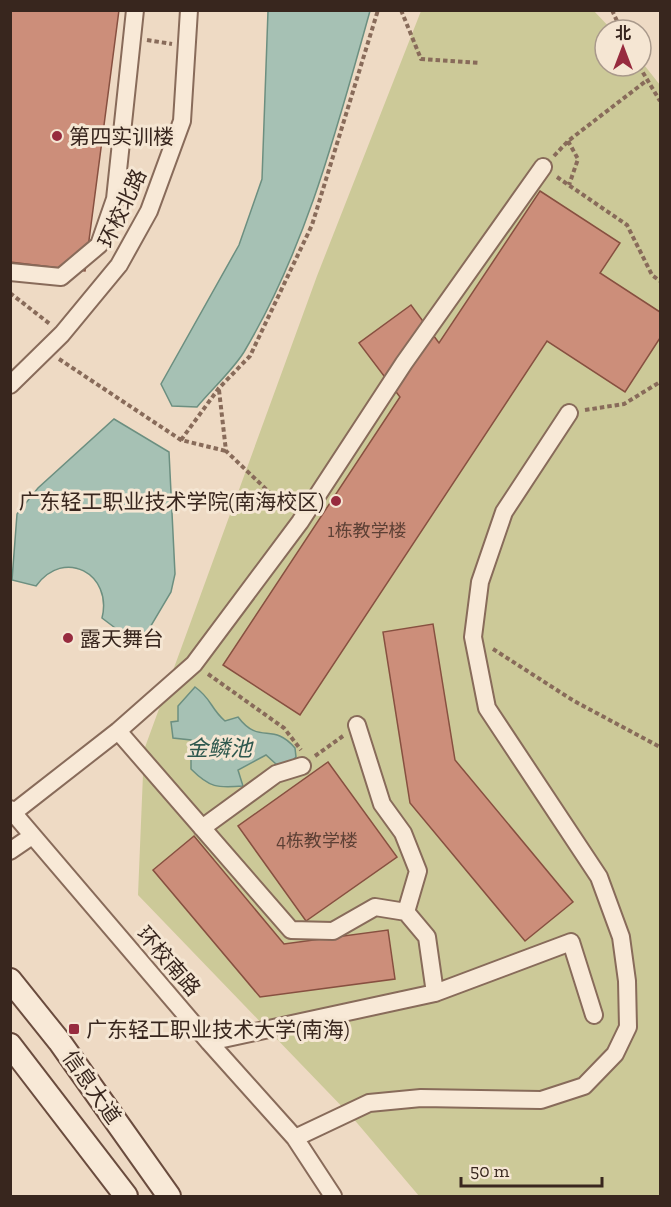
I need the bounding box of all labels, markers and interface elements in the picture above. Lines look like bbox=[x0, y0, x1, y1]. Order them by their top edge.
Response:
north arrow bbox=[593, 18, 653, 78]
text: 北 bbox=[615, 24, 631, 43]
place label: 第四实训楼 bbox=[69, 124, 174, 149]
marker: 第四实训楼 bbox=[50, 129, 64, 143]
street label: 环校北路 bbox=[93, 165, 151, 251]
place label: 广东轻工职业技术学院(南海校区) bbox=[18, 489, 324, 514]
marker: 广东轻工职业技术学院(南海校区) bbox=[329, 494, 343, 508]
house number: 1栋教学楼 bbox=[328, 520, 406, 542]
place label: 露天舞台 bbox=[80, 626, 164, 651]
marker: 露天舞台 bbox=[61, 631, 75, 645]
water label: 金鳞池 bbox=[186, 735, 254, 762]
house number: 4栋教学楼 bbox=[276, 830, 358, 852]
street label: 环校南路 bbox=[132, 921, 206, 1001]
place label: 广东轻工职业技术大学(南海) bbox=[86, 1017, 350, 1042]
marker: 广东轻工职业技术大学(南海) bbox=[67, 1022, 81, 1036]
street label: 信息大道 bbox=[58, 1045, 126, 1129]
scale bar bbox=[461, 1150, 602, 1188]
text: 50 m bbox=[470, 1160, 510, 1182]

